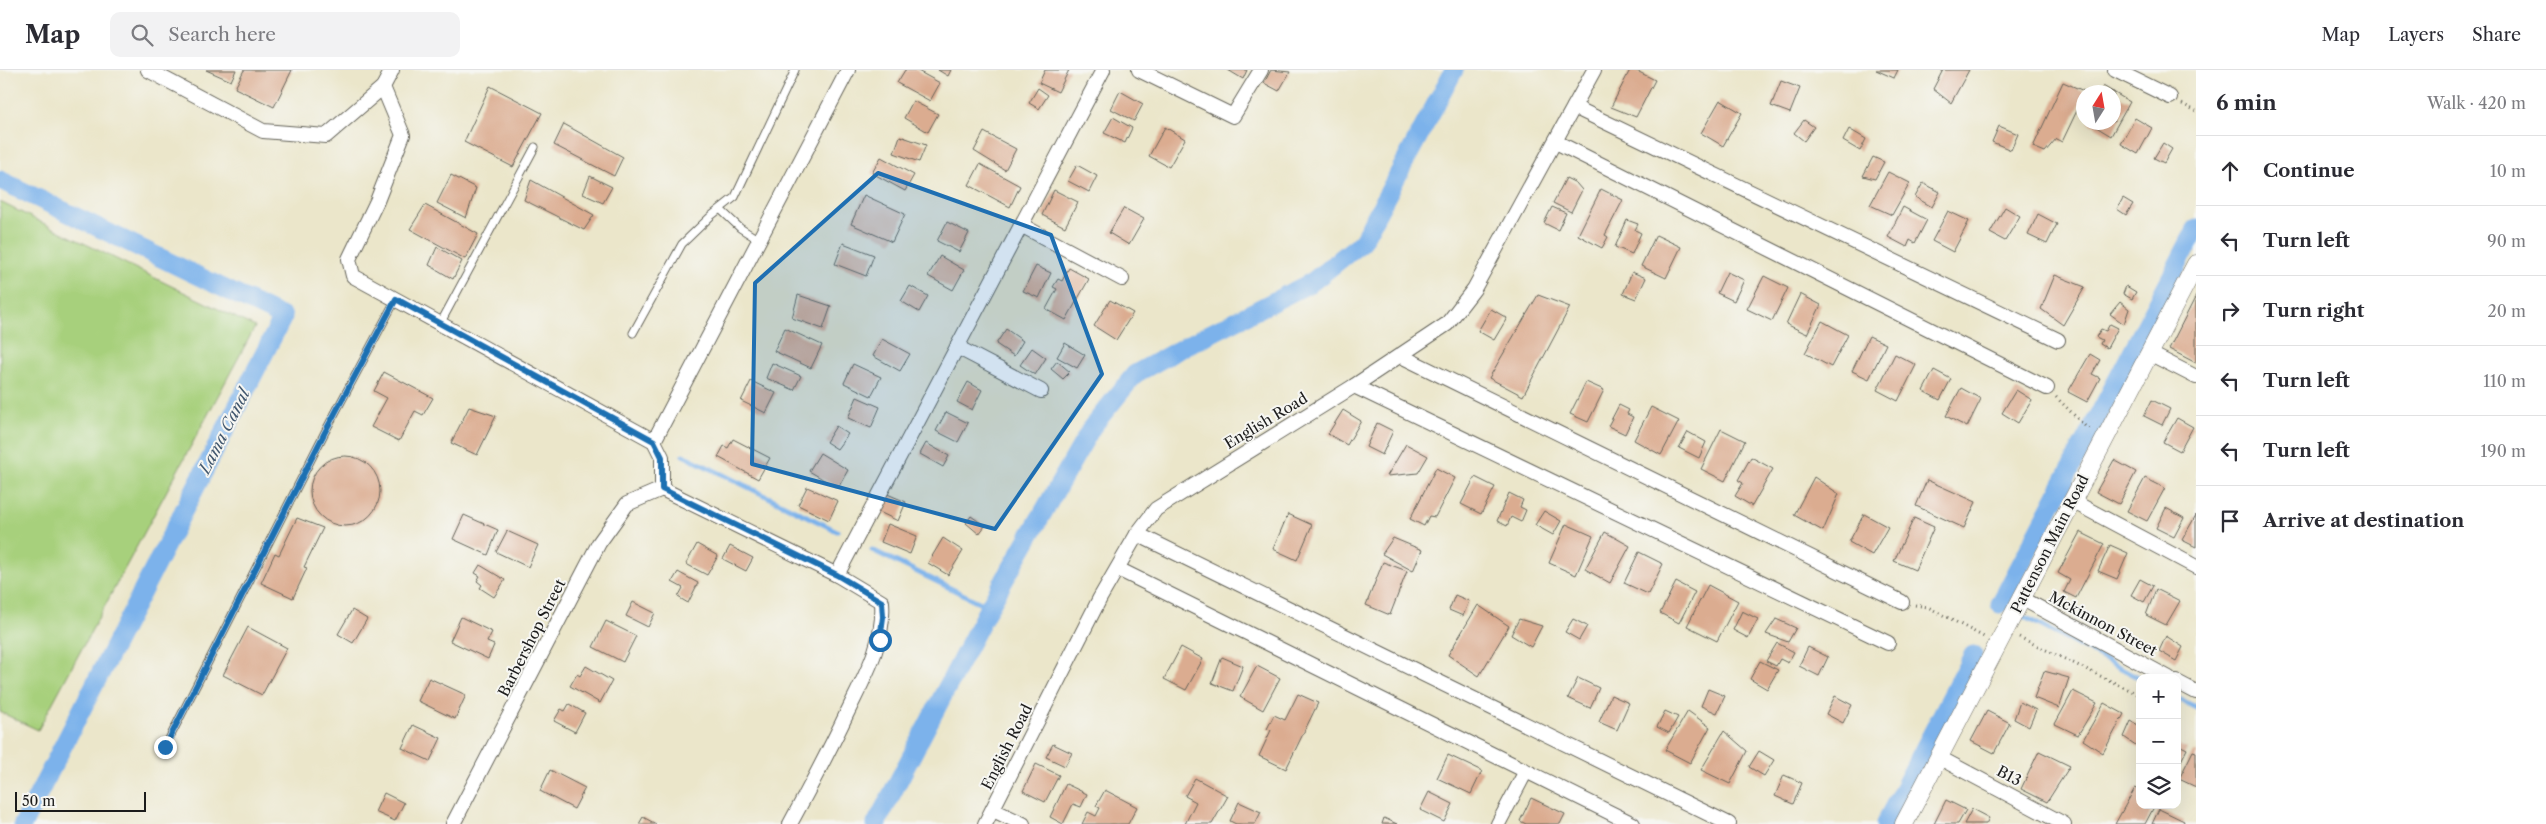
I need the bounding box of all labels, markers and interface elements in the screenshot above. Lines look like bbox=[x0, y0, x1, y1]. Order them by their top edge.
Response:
search box bbox=[110, 12, 460, 57]
text: Map bbox=[25, 20, 80, 49]
icon: search bbox=[128, 21, 156, 49]
text: Search here bbox=[168, 23, 276, 46]
text: Map bbox=[2322, 24, 2360, 46]
text: Layers bbox=[2388, 24, 2444, 46]
text: Share bbox=[2472, 24, 2521, 46]
north arrow bbox=[2076, 85, 2121, 130]
text: 6 min bbox=[2216, 90, 2277, 115]
text: Walk · 420 m bbox=[2427, 93, 2526, 113]
icon: ahead bbox=[2216, 157, 2244, 185]
text: Continue bbox=[2263, 159, 2355, 182]
text: 10 m bbox=[2490, 161, 2526, 181]
icon: left bbox=[2216, 227, 2244, 255]
text: Turn left bbox=[2263, 229, 2350, 252]
text: 90 m bbox=[2487, 231, 2526, 251]
icon: right bbox=[2216, 297, 2244, 325]
text: Turn right bbox=[2263, 299, 2364, 322]
text: 20 m bbox=[2487, 301, 2526, 321]
icon: left bbox=[2216, 367, 2244, 395]
text: Turn left bbox=[2263, 369, 2350, 392]
text: 110 m bbox=[2483, 371, 2526, 391]
water label: Lama Canal bbox=[193, 383, 255, 479]
street label: English Road bbox=[1221, 388, 1311, 453]
icon: left bbox=[2216, 437, 2244, 465]
text: Turn left bbox=[2263, 439, 2350, 462]
text: 190 m bbox=[2481, 441, 2526, 461]
street label: Pattenson Main Road bbox=[2006, 471, 2093, 616]
icon: arrive bbox=[2216, 507, 2244, 535]
text: Arrive at destination bbox=[2263, 509, 2464, 532]
street label: Barbershop Street bbox=[494, 575, 570, 700]
street label: Mckinnon Street bbox=[2046, 587, 2161, 660]
route start bbox=[869, 629, 892, 652]
map controls bbox=[2136, 674, 2181, 809]
button: + bbox=[2136, 674, 2181, 719]
street label: English Road bbox=[977, 701, 1036, 793]
button: − bbox=[2136, 719, 2181, 764]
route end bbox=[154, 736, 177, 759]
street label: B13 bbox=[1994, 761, 2025, 790]
button: layers bbox=[2136, 764, 2181, 809]
scale bar bbox=[15, 789, 146, 812]
text: 50 m bbox=[22, 792, 55, 810]

